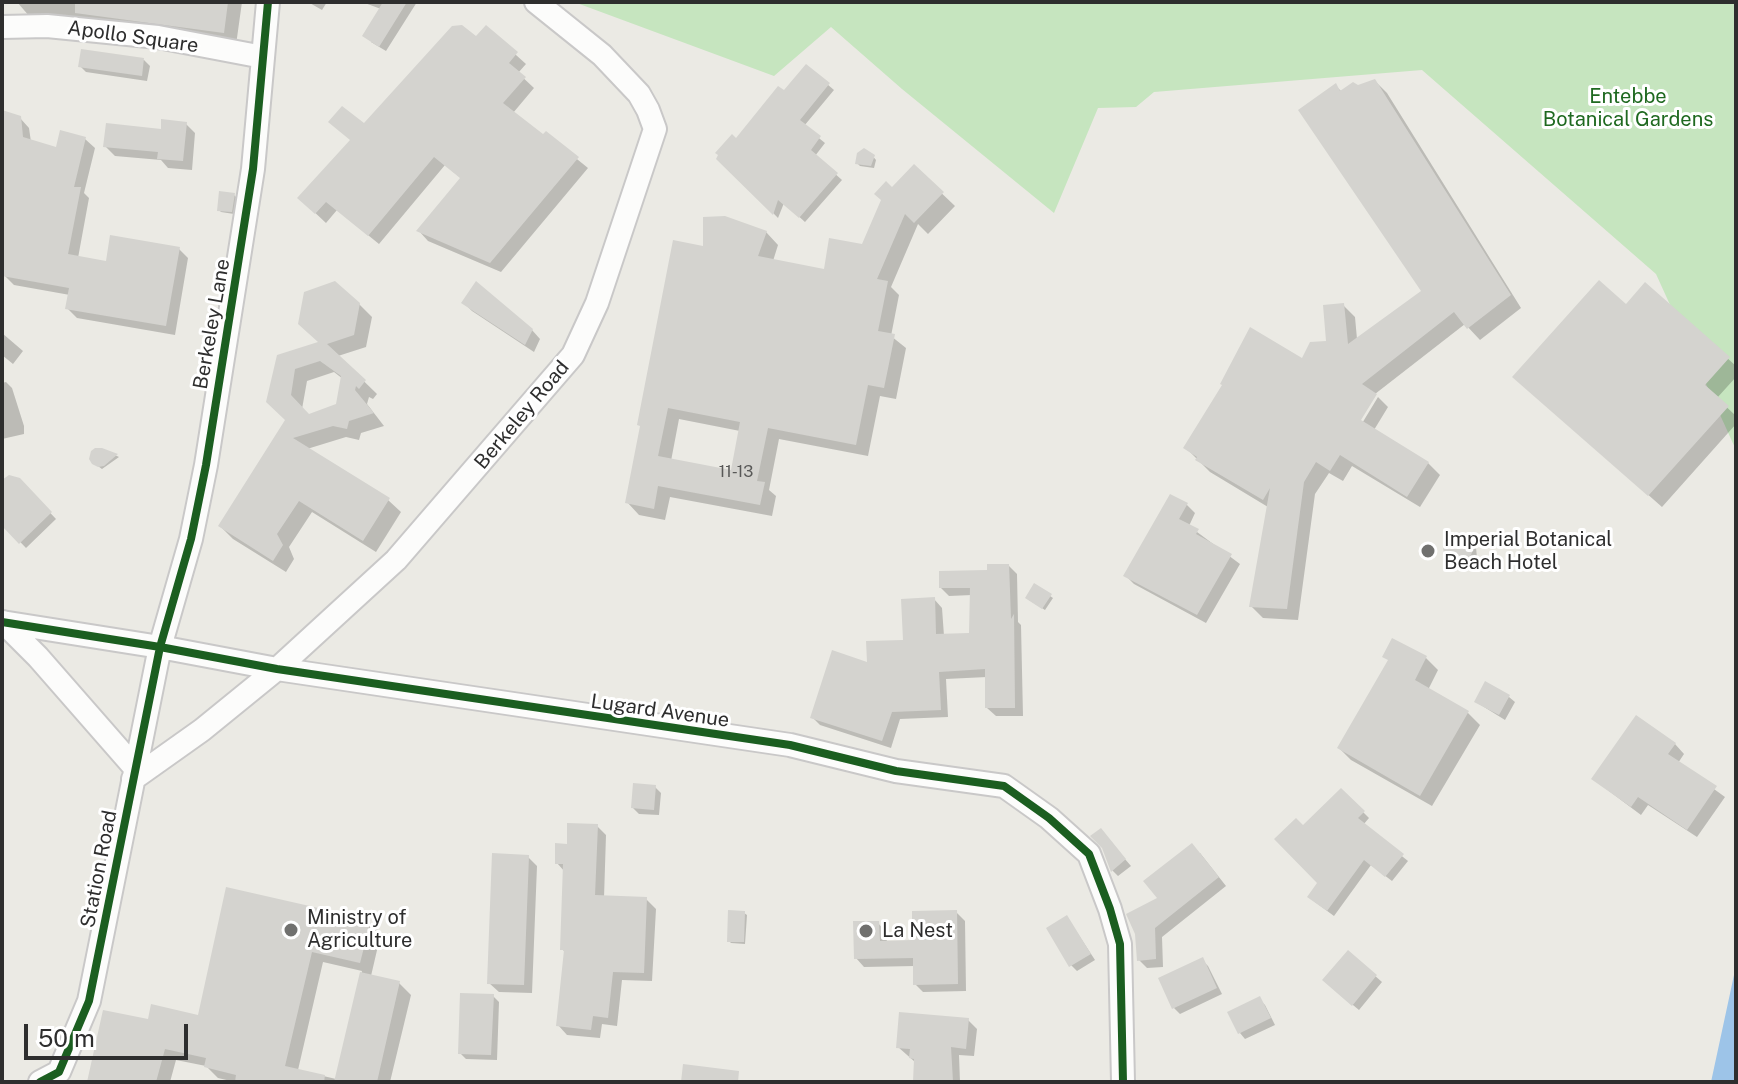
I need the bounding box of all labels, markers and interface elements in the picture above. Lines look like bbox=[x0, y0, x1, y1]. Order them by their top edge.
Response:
street label: Apollo Square bbox=[66, 16, 200, 58]
park label: Entebbe Botanical Gardens bbox=[1543, 85, 1713, 132]
street label: Berkeley Lane bbox=[189, 257, 235, 391]
street label: Berkeley Road bbox=[470, 356, 574, 474]
house number: 11-13 bbox=[719, 462, 753, 482]
place label: Imperial Botanical Beach Hotel bbox=[1444, 528, 1612, 575]
marker: Imperial Botanical Beach Hotel bbox=[1419, 542, 1437, 560]
street label: Lugard Avenue bbox=[589, 689, 731, 733]
street label: Station Road bbox=[76, 808, 122, 930]
place label: Ministry of Agriculture bbox=[307, 906, 412, 953]
place label: La Nest bbox=[882, 919, 953, 943]
marker: Ministry of Agriculture bbox=[282, 921, 300, 939]
marker: La Nest bbox=[857, 922, 875, 940]
scale bar bbox=[28, 1008, 192, 1058]
text: 50 m bbox=[38, 1024, 95, 1052]

